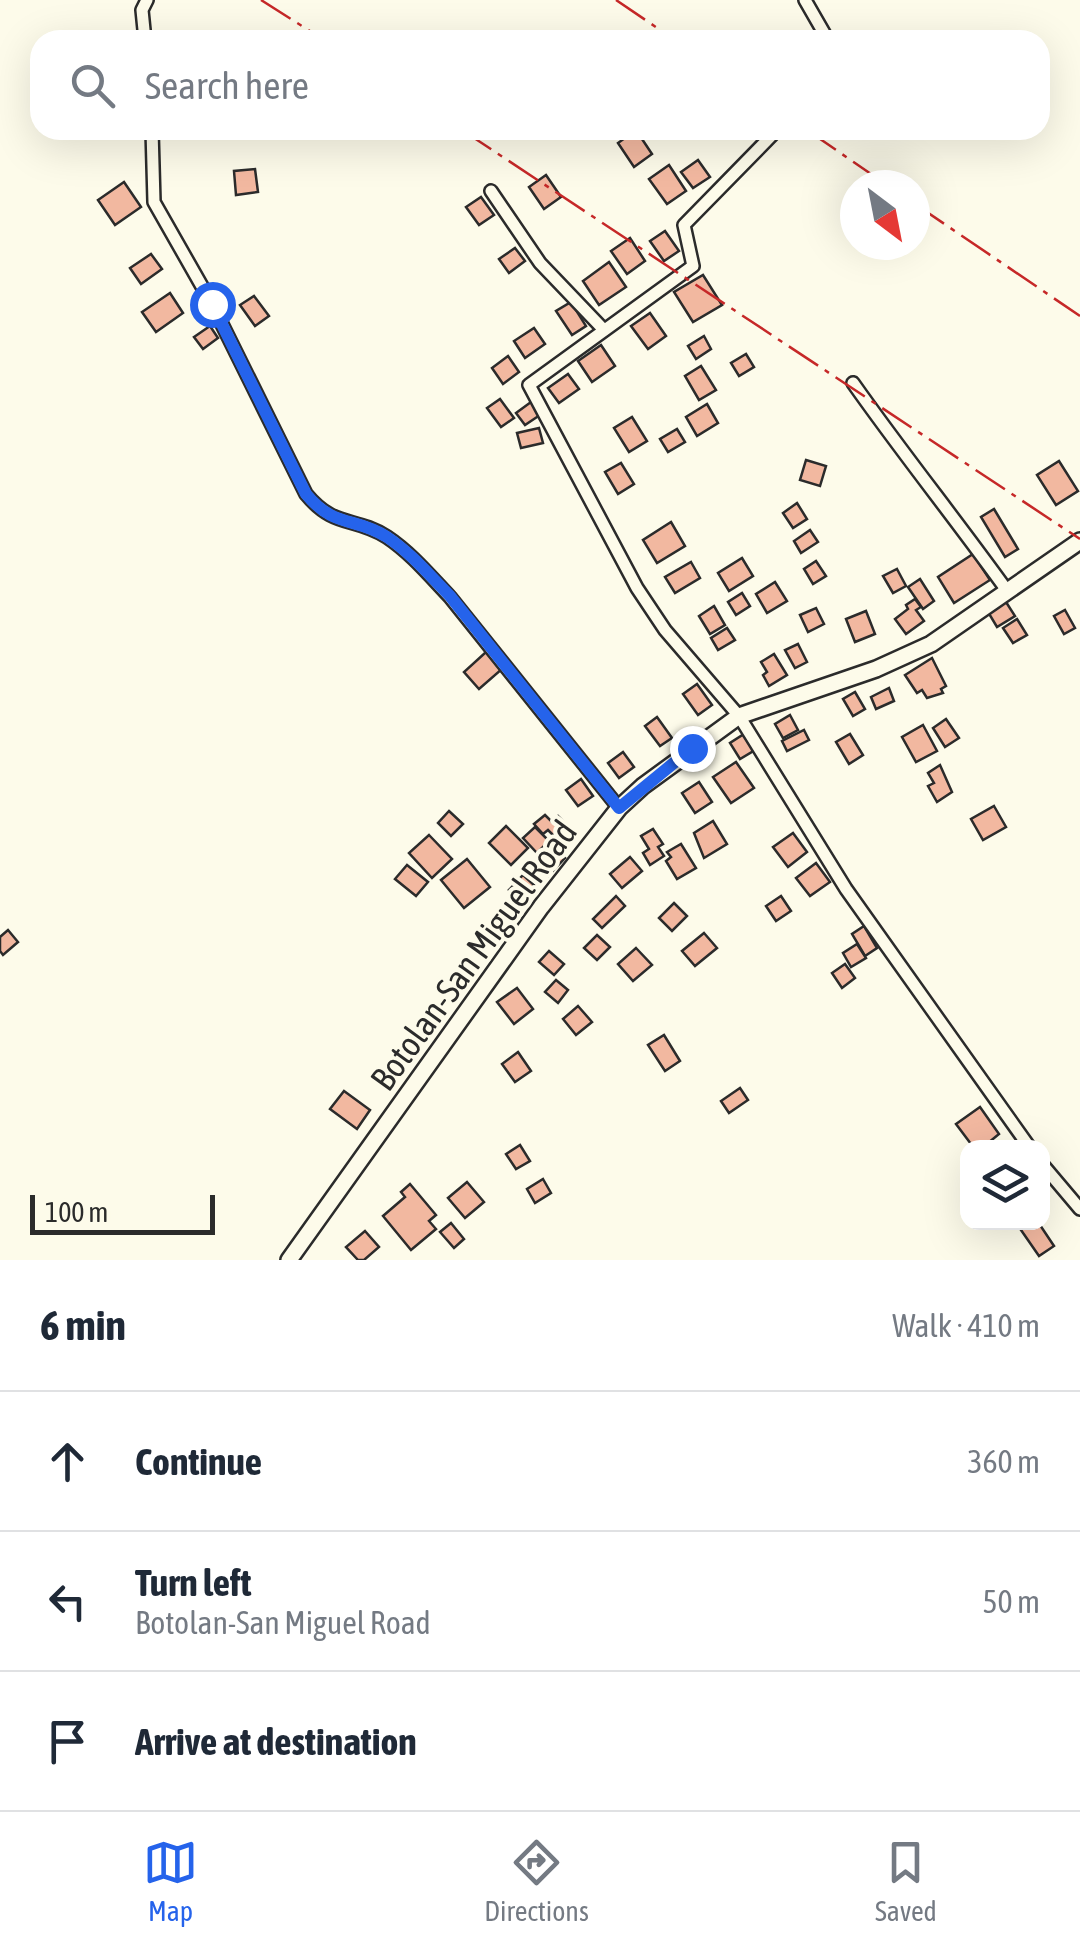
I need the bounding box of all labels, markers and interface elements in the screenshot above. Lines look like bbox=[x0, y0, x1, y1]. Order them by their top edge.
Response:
search box bbox=[30, 30, 1050, 140]
icon: search bbox=[65, 58, 120, 113]
text: Search here bbox=[145, 64, 309, 107]
north arrow bbox=[840, 170, 930, 260]
route start bbox=[190, 282, 236, 328]
route end bbox=[670, 726, 716, 772]
street label: Botolan-San Miguel Road bbox=[362, 812, 584, 1098]
map controls bbox=[960, 1140, 1050, 1230]
button: layers bbox=[960, 1140, 1050, 1230]
scale bar bbox=[30, 1190, 215, 1234]
text: 100 m bbox=[45, 1196, 108, 1228]
text: 6 min bbox=[40, 1301, 126, 1349]
text: Walk · 410 m bbox=[892, 1307, 1040, 1344]
icon: ahead bbox=[40, 1434, 95, 1489]
text: Continue bbox=[135, 1440, 262, 1483]
text: 360 m bbox=[967, 1443, 1040, 1480]
text: Turn left bbox=[135, 1561, 251, 1604]
icon: left bbox=[40, 1574, 95, 1629]
text: 50 m bbox=[982, 1583, 1040, 1620]
text: Botolan-San Miguel Road bbox=[135, 1604, 431, 1641]
icon: arrive bbox=[40, 1714, 95, 1769]
text: Arrive at destination bbox=[135, 1720, 417, 1763]
tab: Map bbox=[143, 1835, 198, 1927]
tab: Directions bbox=[484, 1835, 589, 1927]
tab: Saved bbox=[875, 1835, 937, 1927]

